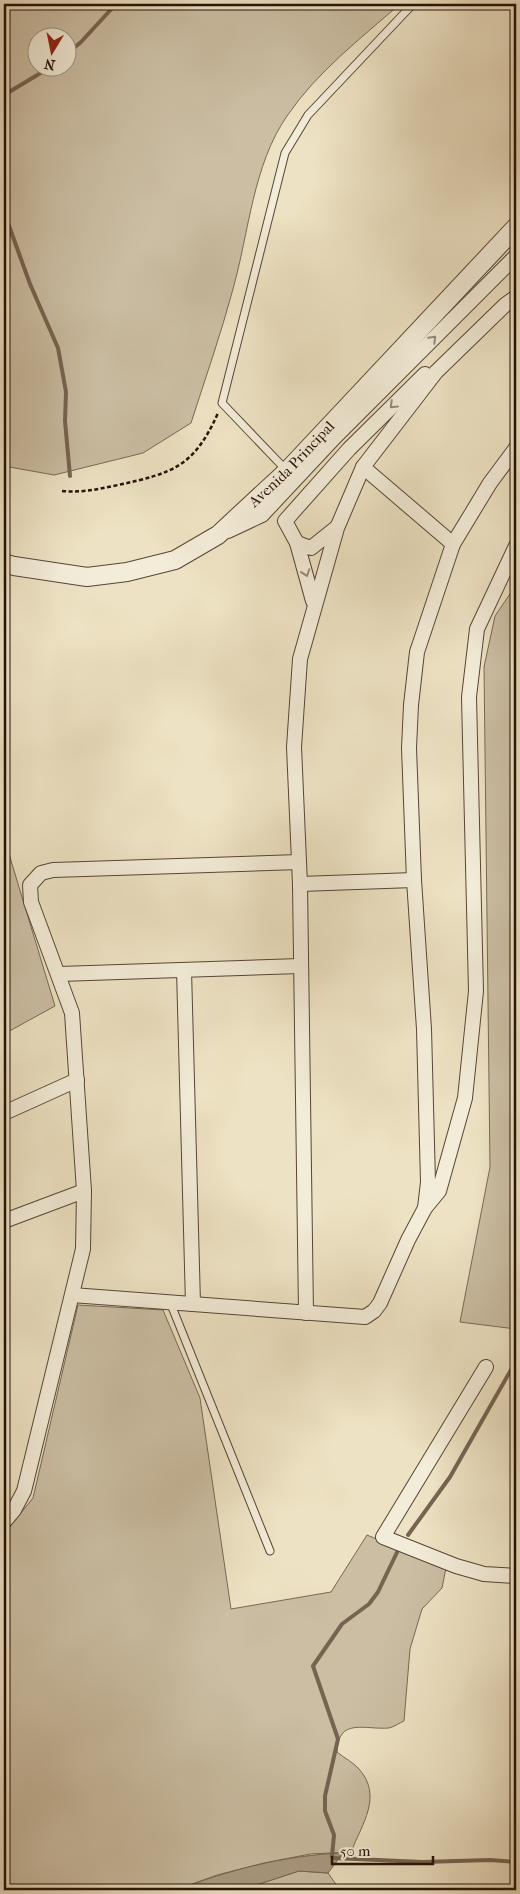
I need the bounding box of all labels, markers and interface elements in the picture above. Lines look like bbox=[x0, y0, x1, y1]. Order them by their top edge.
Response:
north arrow bbox=[28, 28, 78, 78]
text: N bbox=[43, 55, 57, 74]
one-way arrow bbox=[428, 336, 437, 345]
one-way arrow bbox=[390, 399, 399, 408]
street label: Avenida Principal bbox=[244, 417, 338, 512]
one-way arrow bbox=[300, 568, 310, 577]
scale bar bbox=[332, 1834, 434, 1866]
text: 50 m bbox=[340, 1842, 371, 1860]

